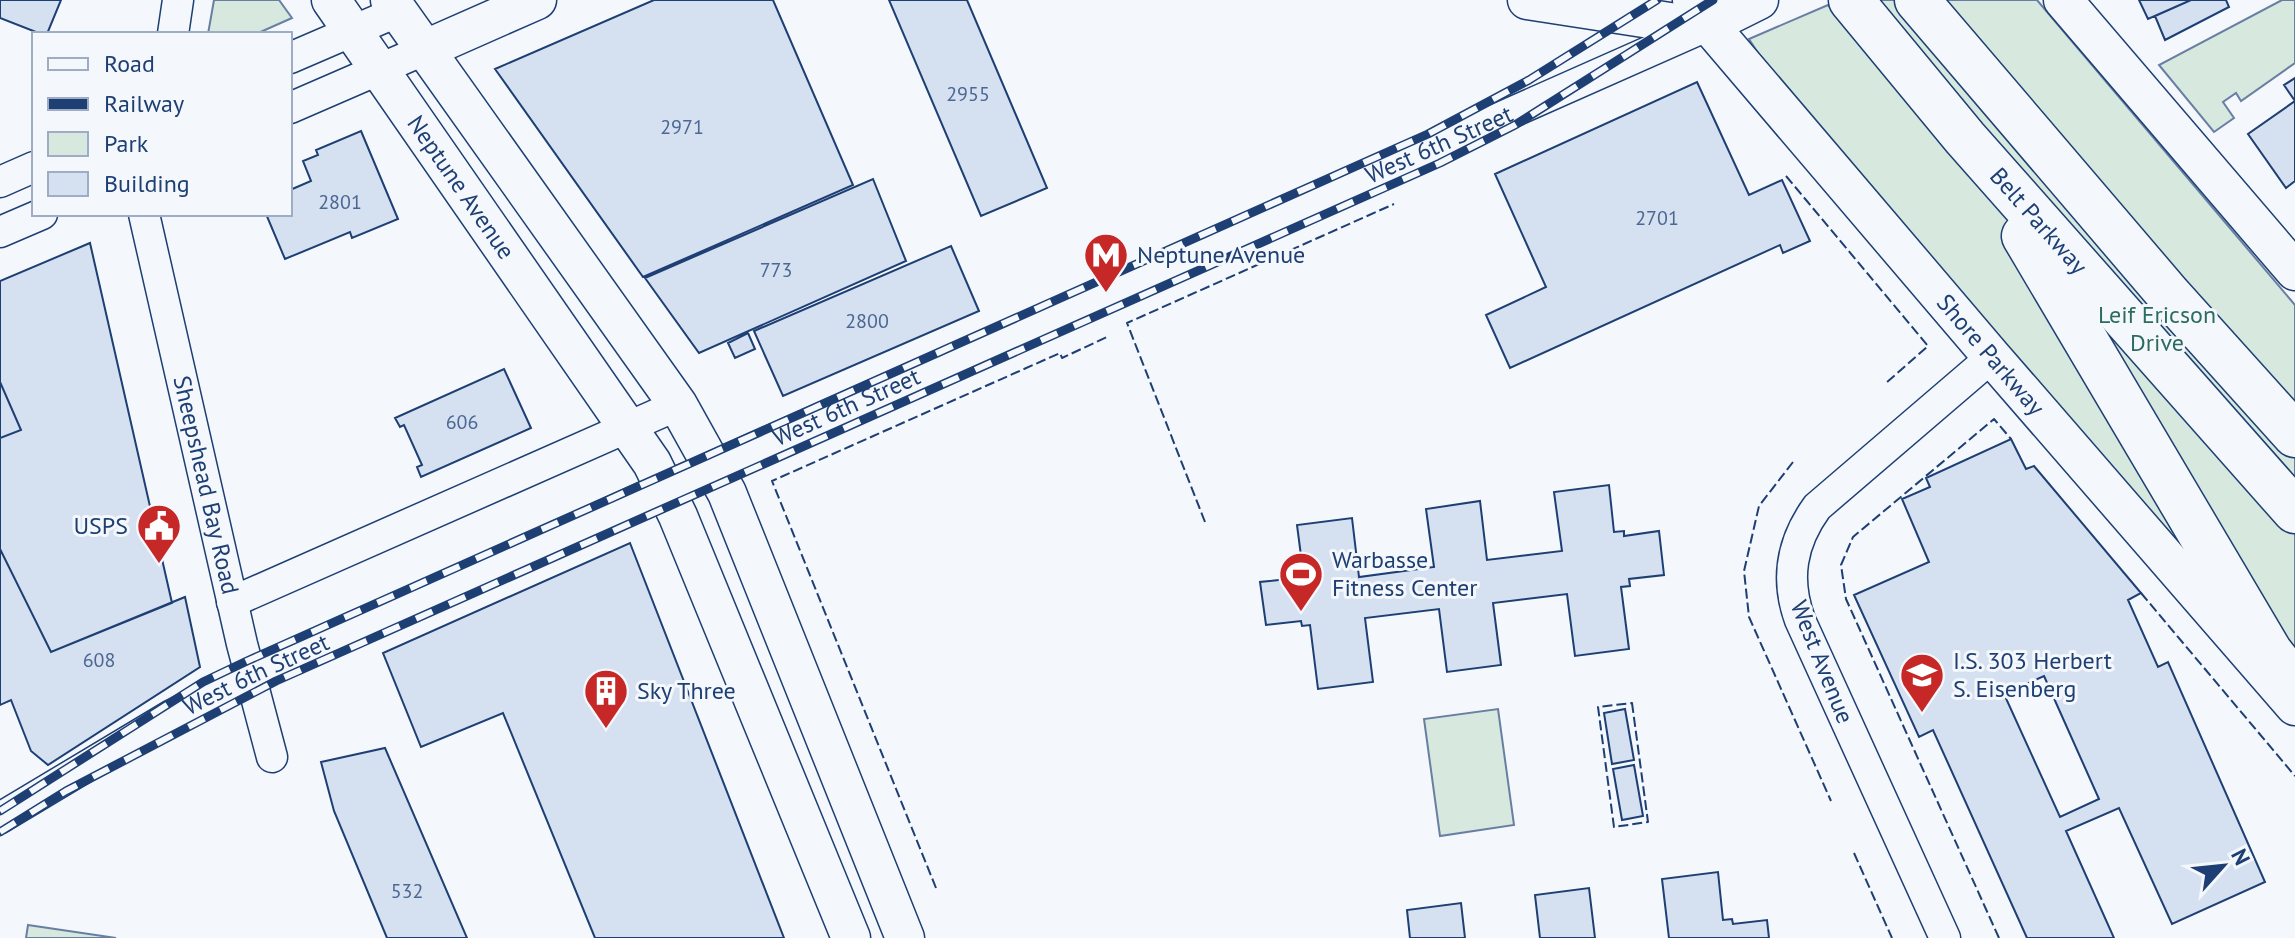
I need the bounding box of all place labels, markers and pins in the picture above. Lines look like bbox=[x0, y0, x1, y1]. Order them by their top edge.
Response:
metro station icon: Neptune Avenue bbox=[1082, 231, 1130, 294]
place label: Neptune Avenue bbox=[1137, 239, 1305, 270]
public building icon: USPS bbox=[135, 502, 183, 565]
place label: USPS bbox=[73, 510, 128, 541]
place label: Warbasse Fitness Center bbox=[1332, 544, 1477, 603]
sports icon: Warbasse Fitness Center bbox=[1277, 550, 1325, 613]
place label: I.S. 303 Herbert S. Eisenberg bbox=[1953, 645, 2112, 704]
school or university icon: I.S. 303 Herbert S. Eisenberg bbox=[1898, 651, 1946, 714]
building icon: Sky Three bbox=[582, 667, 630, 730]
place label: Sky Three bbox=[637, 675, 736, 706]

